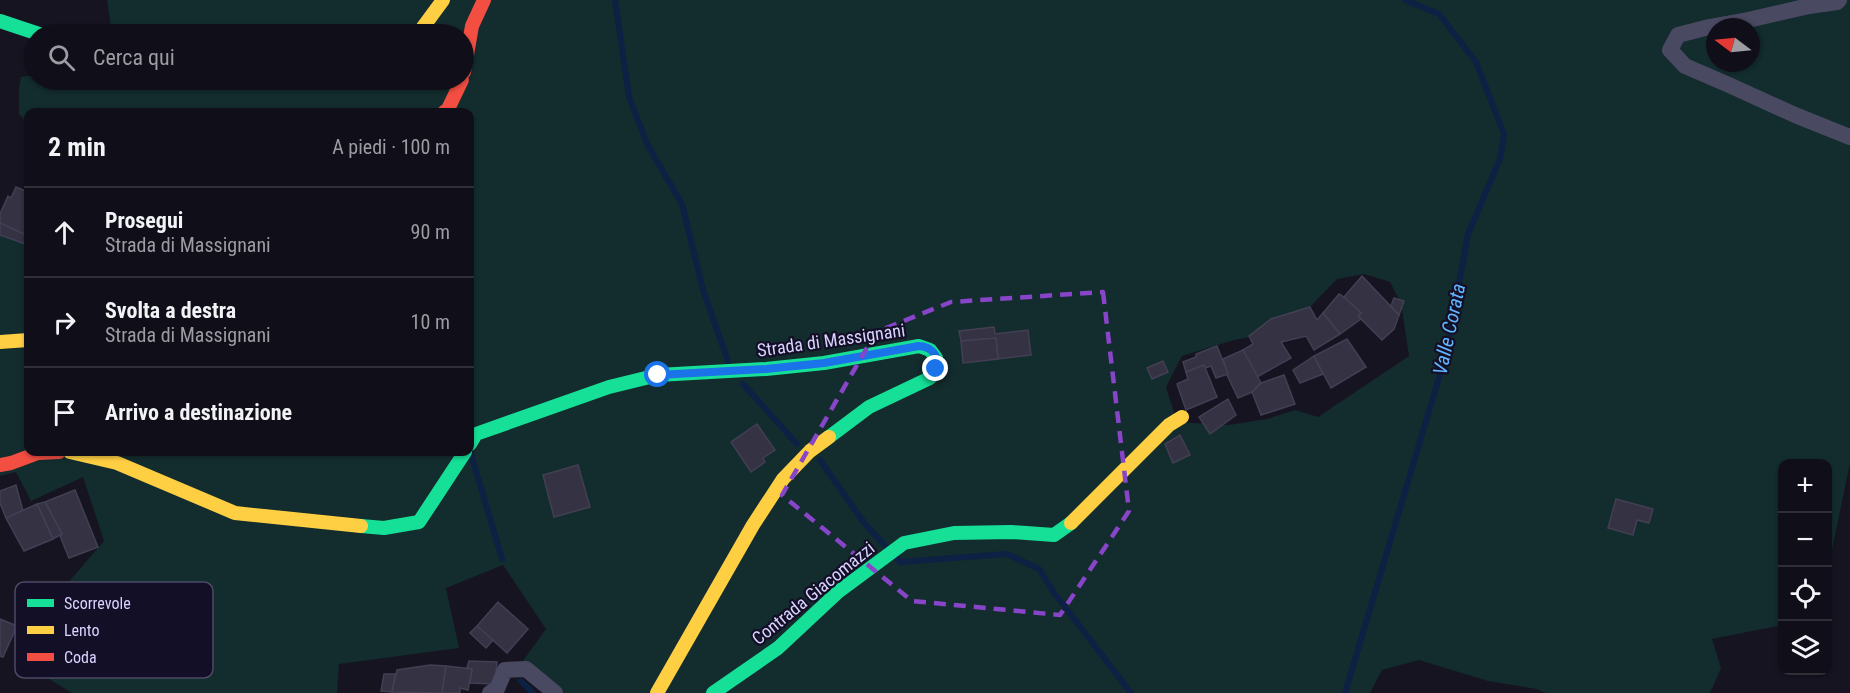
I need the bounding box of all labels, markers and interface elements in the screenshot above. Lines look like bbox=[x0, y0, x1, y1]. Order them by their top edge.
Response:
north arrow bbox=[1706, 18, 1760, 72]
search box bbox=[24, 24, 474, 90]
icon: search bbox=[45, 41, 78, 74]
text: Cerca qui bbox=[93, 45, 175, 70]
text: 2 min bbox=[48, 132, 106, 162]
text: A piedi · 100 m bbox=[332, 135, 450, 159]
text: Prosegui bbox=[105, 208, 183, 233]
icon: ahead bbox=[48, 216, 81, 249]
text: 90 m bbox=[411, 220, 450, 244]
text: Strada di Massignani bbox=[105, 233, 271, 257]
water label: Valle Corata bbox=[1428, 281, 1470, 377]
text: Svolta a destra bbox=[105, 298, 236, 323]
icon: right bbox=[48, 306, 81, 339]
text: 10 m bbox=[411, 310, 450, 334]
street label: Strada di Massignani bbox=[756, 319, 906, 361]
text: Strada di Massignani bbox=[105, 323, 271, 347]
route end bbox=[922, 355, 948, 381]
route start bbox=[644, 361, 670, 387]
icon: arrive bbox=[48, 396, 81, 429]
text: Arrivo a destinazione bbox=[105, 400, 292, 425]
map controls bbox=[1778, 459, 1832, 675]
button: + bbox=[1778, 459, 1832, 513]
button: − bbox=[1778, 513, 1832, 567]
street label: Contrada Giacomazzi bbox=[747, 537, 879, 649]
button: locate bbox=[1778, 567, 1832, 621]
legend bbox=[15, 582, 213, 678]
text: Scorrevole bbox=[64, 594, 131, 613]
text: Lento bbox=[64, 621, 99, 640]
button: layers bbox=[1778, 621, 1832, 675]
text: Coda bbox=[64, 648, 97, 667]

